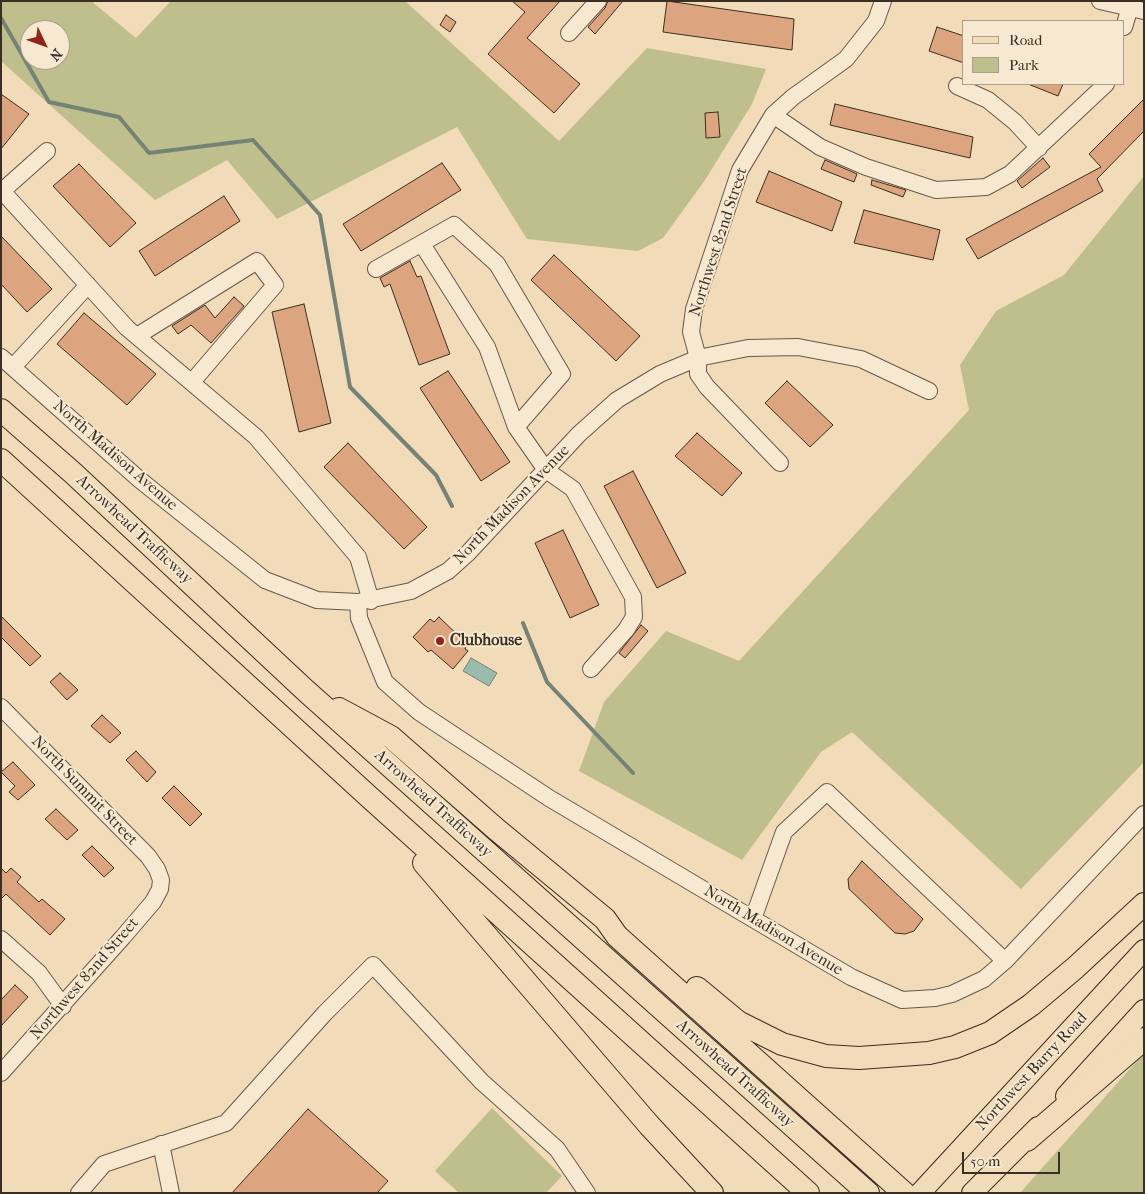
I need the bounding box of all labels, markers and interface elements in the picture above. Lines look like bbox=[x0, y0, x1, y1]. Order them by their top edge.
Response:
north arrow bbox=[20, 20, 70, 70]
legend bbox=[962, 20, 1125, 85]
text: Road bbox=[1009, 31, 1042, 49]
text: N bbox=[46, 45, 66, 64]
text: Park bbox=[1009, 56, 1039, 74]
street label: Northwest 82nd Street bbox=[686, 165, 752, 319]
street label: North Madison Avenue bbox=[49, 397, 181, 515]
street label: North Madison Avenue bbox=[450, 441, 574, 569]
street label: Arrowhead Trafficway bbox=[72, 471, 196, 589]
place label: Clubhouse bbox=[450, 631, 522, 651]
marker: Clubhouse bbox=[434, 635, 446, 647]
street label: North Summit Street bbox=[27, 732, 141, 850]
street label: Arrowhead Trafficway bbox=[370, 746, 496, 862]
street label: North Madison Avenue bbox=[700, 882, 846, 980]
street label: Northwest 82nd Street bbox=[27, 914, 143, 1044]
street label: Northwest Barry Road bbox=[972, 1009, 1092, 1135]
street label: Arrowhead Trafficway bbox=[672, 1016, 798, 1132]
scale bar bbox=[965, 1142, 1062, 1174]
text: 50 m bbox=[970, 1152, 1000, 1170]

